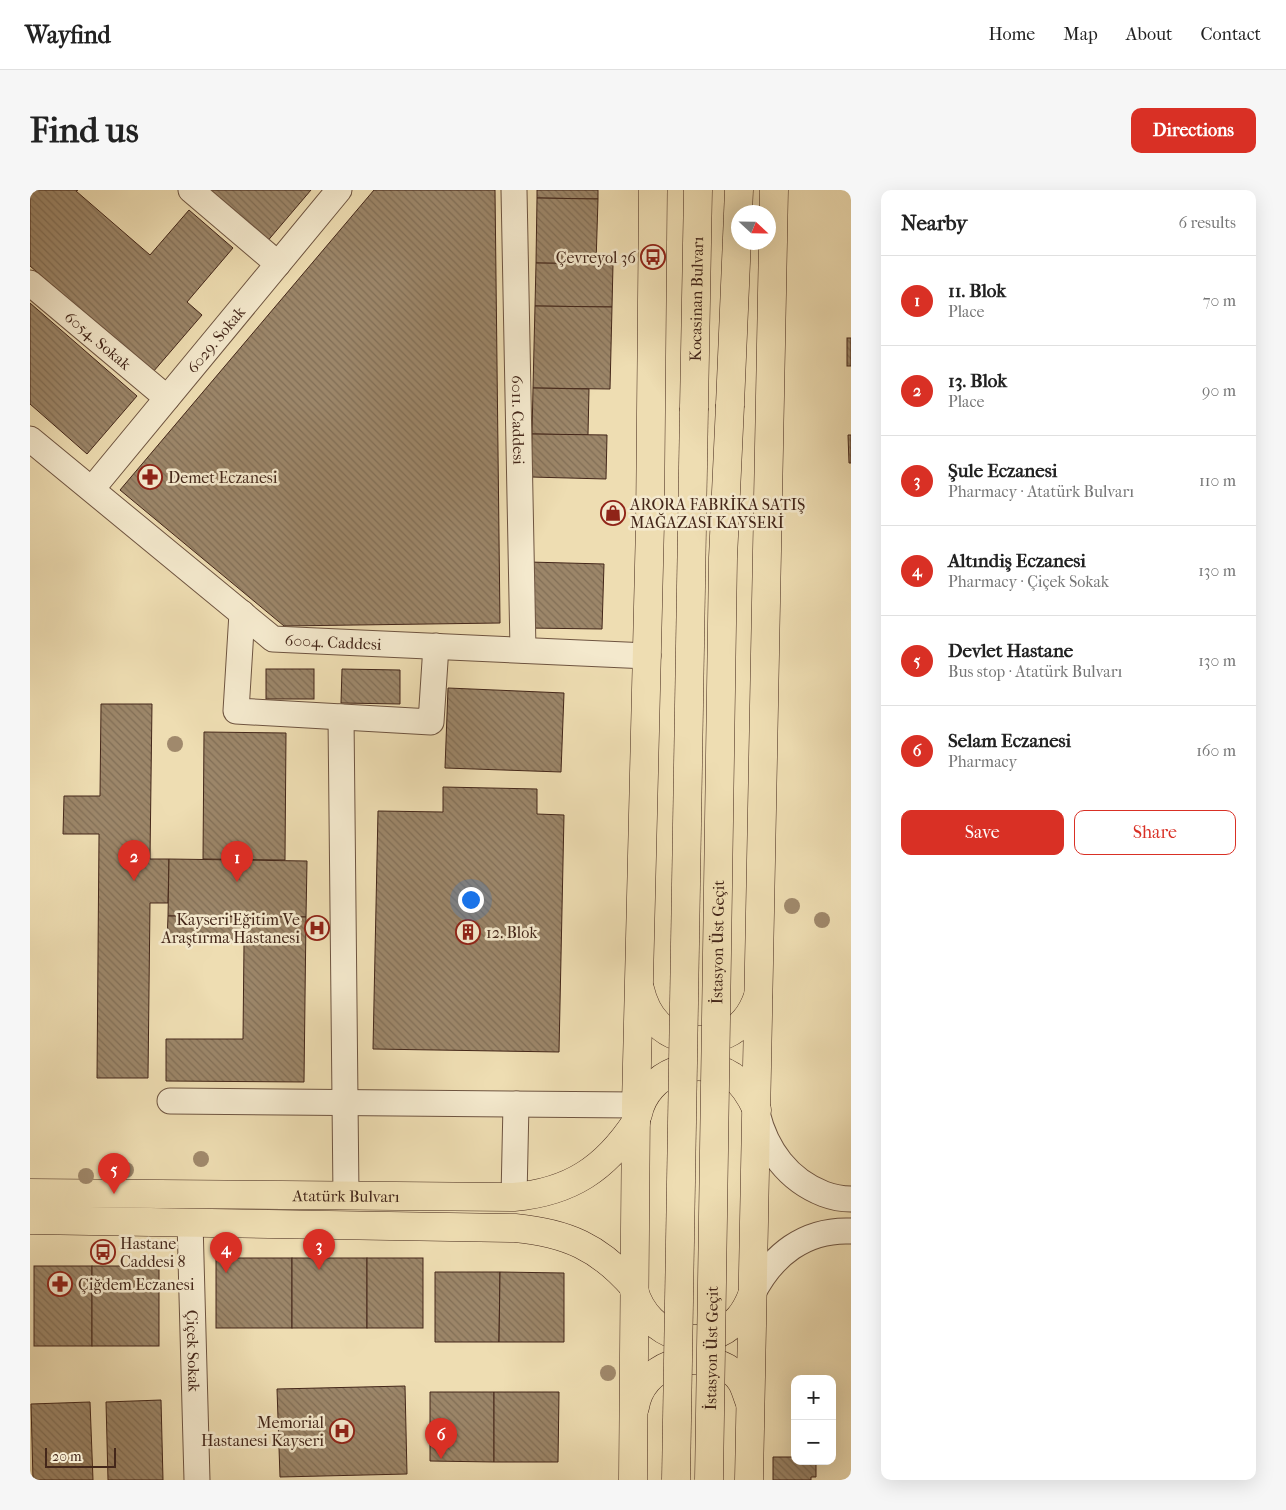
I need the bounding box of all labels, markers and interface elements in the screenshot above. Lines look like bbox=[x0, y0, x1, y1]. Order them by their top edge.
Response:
text: Wayfind bbox=[25, 21, 111, 49]
text: Home bbox=[988, 24, 1035, 45]
text: Map bbox=[1063, 24, 1098, 45]
text: About bbox=[1126, 24, 1172, 45]
text: Contact bbox=[1200, 24, 1261, 45]
button: Directions bbox=[1131, 108, 1256, 153]
text: Find us bbox=[30, 110, 139, 151]
north arrow bbox=[731, 205, 776, 250]
text: Nearby bbox=[901, 211, 967, 235]
text: 6 results bbox=[1178, 213, 1236, 232]
street label: Kocasinan Bulvarı bbox=[686, 236, 707, 361]
bus stop icon: Çevreyol 36 bbox=[640, 244, 666, 270]
place label: Çevreyol 36 bbox=[556, 248, 636, 268]
text: 11. Blok bbox=[948, 280, 1006, 302]
text: 1 bbox=[914, 291, 920, 310]
text: 70 m bbox=[1203, 291, 1236, 310]
street label: 6029. Sokak bbox=[183, 302, 249, 377]
text: Place bbox=[948, 302, 984, 321]
street label: 6054. Sokak bbox=[61, 307, 136, 374]
text: 13. Blok bbox=[948, 370, 1007, 392]
street label: 6011. Caddesi bbox=[508, 375, 528, 465]
text: 2 bbox=[913, 381, 921, 400]
text: 90 m bbox=[1202, 381, 1236, 400]
text: Place bbox=[948, 392, 984, 411]
text: Şule Eczanesi bbox=[948, 460, 1057, 482]
pharmacy icon: Demet Eczanesi bbox=[137, 464, 163, 490]
place label: Demet Eczanesi bbox=[168, 468, 278, 487]
text: 3 bbox=[914, 471, 920, 490]
text: 110 m bbox=[1199, 471, 1236, 490]
text: Pharmacy · Atatürk Bulvarı bbox=[948, 482, 1134, 501]
place label: ARORA FABRİKA SATIŞ MAĞAZASI KAYSERİ bbox=[629, 495, 805, 532]
shop icon: ARORA FABRİKA SATIŞ MAĞAZASI KAYSERİ bbox=[600, 500, 626, 526]
text: Altındiş Eczanesi bbox=[948, 550, 1086, 572]
text: 4 bbox=[912, 561, 922, 580]
text: 130 m bbox=[1198, 561, 1236, 580]
text: Pharmacy · Çiçek Sokak bbox=[948, 572, 1109, 591]
street label: 6004. Caddesi bbox=[284, 631, 382, 654]
text: Devlet Hastane bbox=[948, 640, 1073, 662]
text: 5 bbox=[914, 651, 920, 670]
text: 130 m bbox=[1198, 651, 1236, 670]
text: Bus stop · Atatürk Bulvarı bbox=[948, 662, 1122, 681]
text: Selam Eczanesi bbox=[948, 730, 1071, 752]
text: 6 bbox=[913, 741, 921, 760]
text: 160 m bbox=[1196, 741, 1236, 760]
text: Pharmacy bbox=[948, 752, 1017, 771]
button: Save bbox=[901, 810, 1064, 855]
button: Share bbox=[1074, 810, 1236, 855]
pin: 2 bbox=[118, 840, 150, 881]
pin: 1 bbox=[221, 841, 253, 882]
street label: İstasyon Üst Geçit bbox=[707, 880, 728, 1004]
your location bbox=[458, 887, 484, 913]
place label: Kayseri Eğitim Ve Araştırma Hastanesi bbox=[160, 910, 300, 948]
hospital icon: Kayseri Eğitim Ve Araştırma Hastanesi bbox=[304, 915, 330, 941]
building icon: 12. Blok bbox=[455, 919, 481, 945]
place label: 12. Blok bbox=[486, 923, 538, 942]
pin: 5 bbox=[98, 1153, 130, 1194]
street label: Atatürk Bulvarı bbox=[291, 1186, 400, 1206]
pin: 3 bbox=[303, 1229, 335, 1270]
pin: 4 bbox=[210, 1232, 242, 1273]
place label: Hastane Caddesi 8 bbox=[120, 1234, 186, 1271]
bus stop icon: Hastane Caddesi 8 bbox=[90, 1239, 116, 1265]
pharmacy icon: Çiğdem Eczanesi bbox=[47, 1271, 73, 1297]
place label: Çiğdem Eczanesi bbox=[78, 1275, 195, 1295]
street label: İstasyon Üst Geçit bbox=[701, 1285, 722, 1410]
street label: Çiçek Sokak bbox=[181, 1310, 204, 1393]
map controls bbox=[791, 1375, 836, 1465]
button: + bbox=[791, 1375, 836, 1420]
place label: Memorial Hastanesi Kayseri bbox=[201, 1413, 325, 1450]
hospital icon: Memorial Hastanesi Kayseri bbox=[329, 1418, 355, 1444]
pin: 6 bbox=[425, 1418, 457, 1459]
button: − bbox=[791, 1420, 836, 1465]
scale bar bbox=[45, 1445, 116, 1468]
text: 20 m bbox=[52, 1448, 82, 1465]

